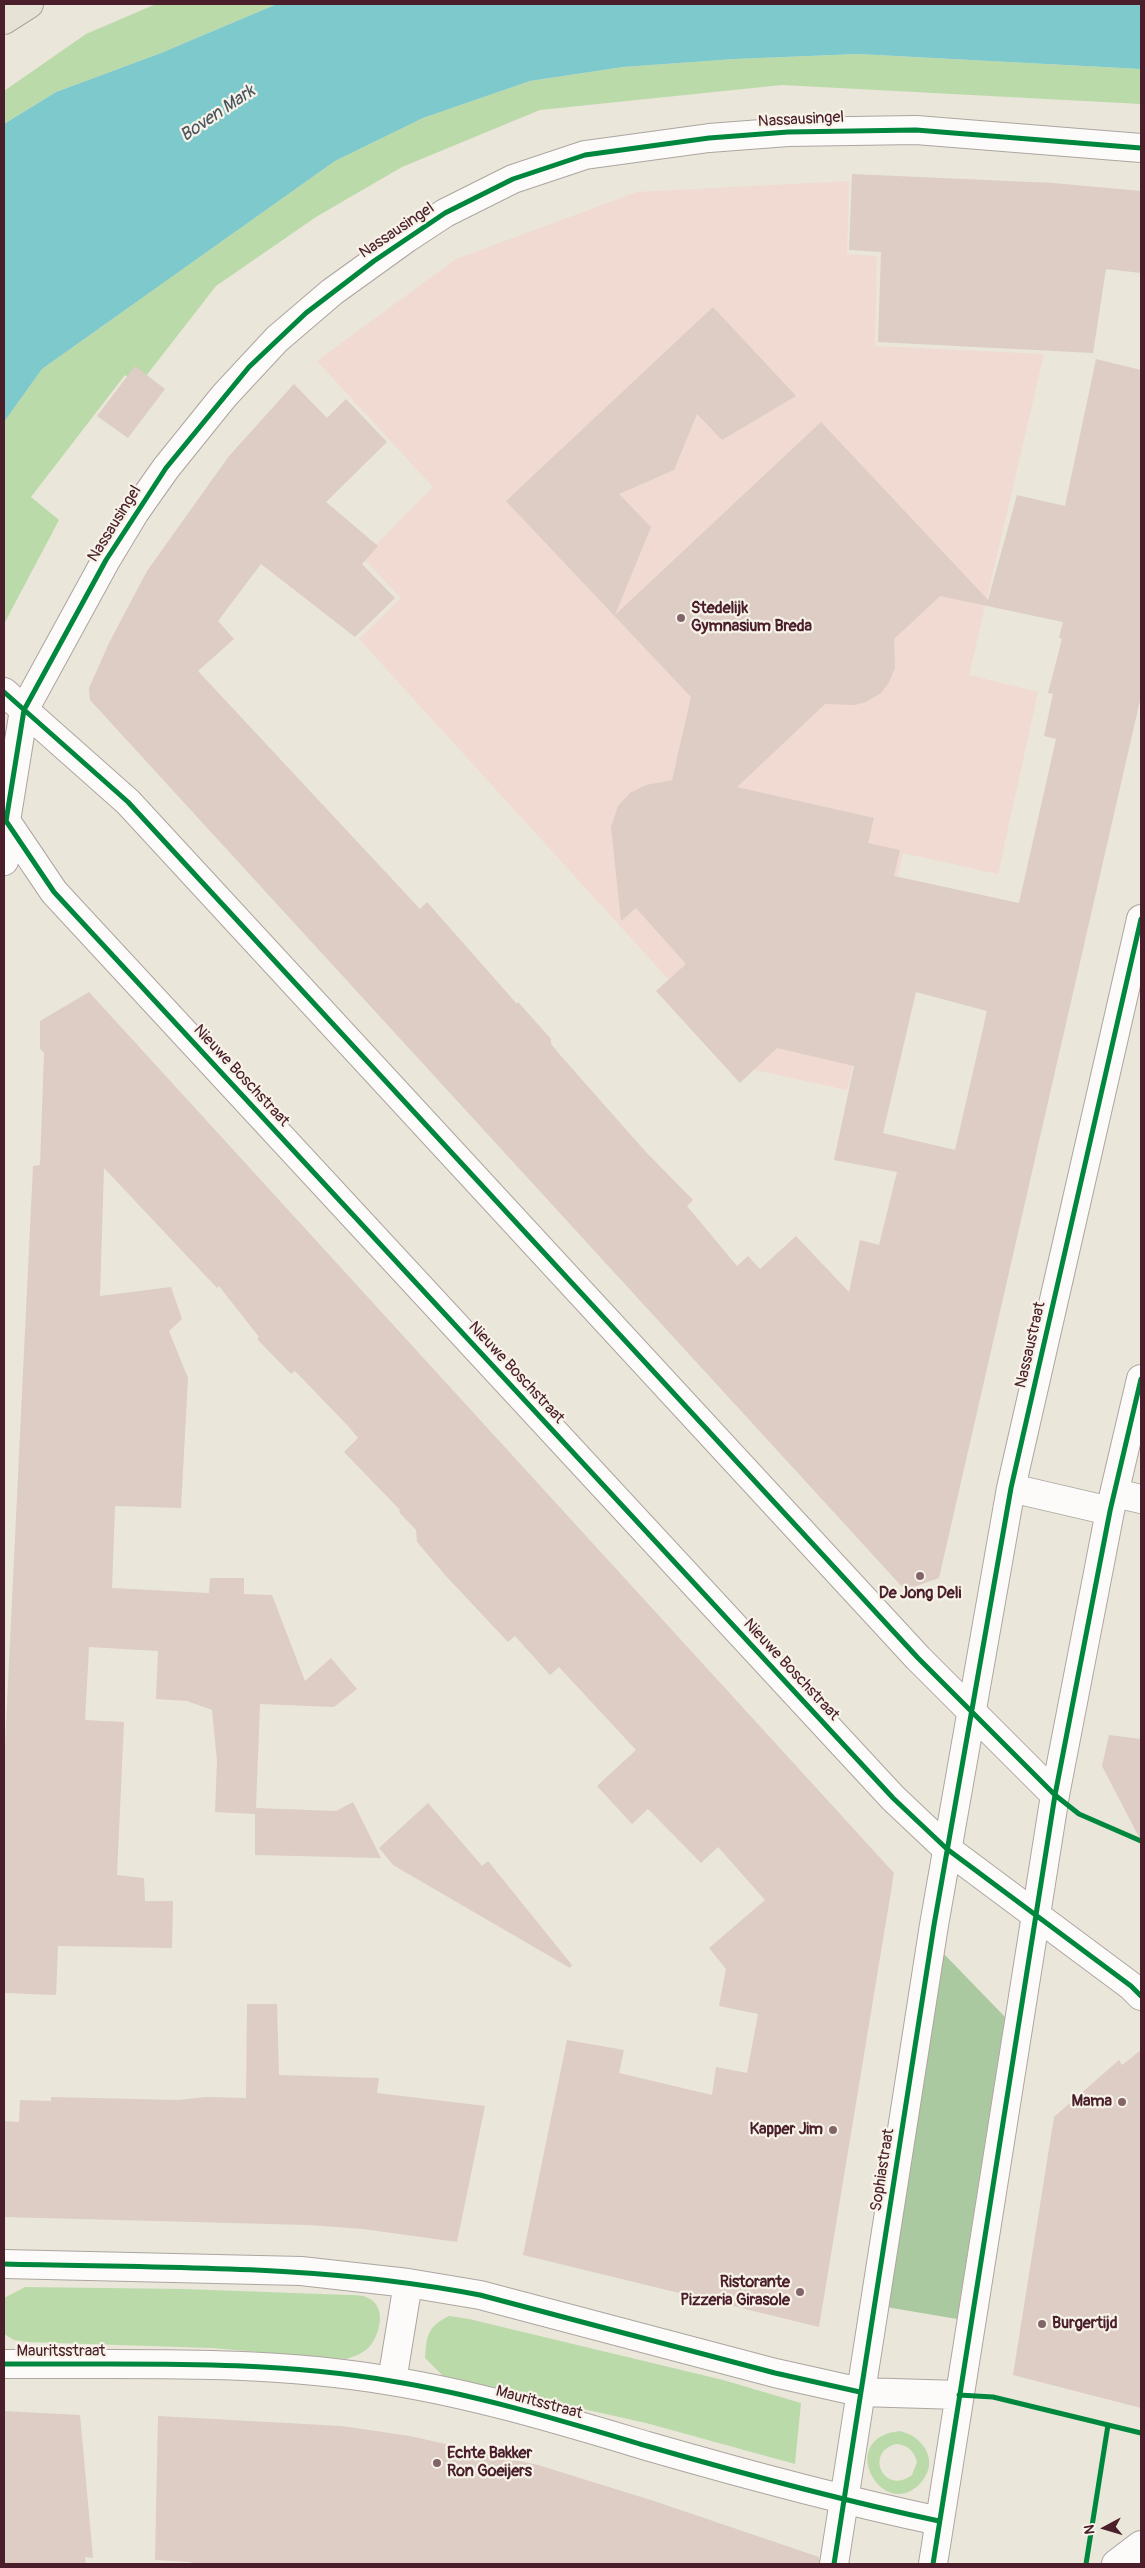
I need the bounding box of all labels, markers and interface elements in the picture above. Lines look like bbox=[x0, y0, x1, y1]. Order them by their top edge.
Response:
water label: Boven Mark bbox=[176, 81, 260, 147]
street label: Nassausingel bbox=[757, 108, 845, 132]
street label: Nassausingel bbox=[356, 199, 438, 263]
street label: Nassausingel bbox=[84, 482, 146, 566]
place label: Stedelijk Gymnasium Breda bbox=[691, 599, 812, 637]
marker: Stedelijk Gymnasium Breda bbox=[675, 612, 687, 624]
street label: Nieuwe Boschstraat bbox=[189, 1021, 293, 1131]
street label: Nassaustraat bbox=[1012, 1300, 1050, 1390]
street label: Nieuwe Boschstraat bbox=[464, 1318, 568, 1428]
marker: De Jong Deli bbox=[914, 1570, 926, 1582]
place label: De Jong Deli bbox=[879, 1584, 961, 1604]
street label: Nieuwe Boschstraat bbox=[739, 1615, 843, 1725]
place label: Mama bbox=[1071, 2092, 1112, 2112]
marker: Mama bbox=[1116, 2096, 1128, 2108]
place label: Kapper Jim bbox=[749, 2120, 823, 2140]
marker: Kapper Jim bbox=[827, 2124, 839, 2136]
street label: Sophiastraat bbox=[867, 2127, 899, 2213]
place label: Ristorante Pizzeria Girasole bbox=[680, 2273, 790, 2311]
marker: Ristorante Pizzeria Girasole bbox=[794, 2286, 806, 2298]
place label: Burgertijd bbox=[1052, 2314, 1118, 2334]
marker: Burgertijd bbox=[1036, 2318, 1048, 2330]
street label: Mauritsstraat bbox=[16, 2342, 106, 2362]
street label: Mauritsstraat bbox=[494, 2382, 584, 2424]
place label: Echte Bakker Ron Goeijers bbox=[447, 2444, 532, 2482]
marker: Echte Bakker Ron Goeijers bbox=[431, 2457, 443, 2469]
north arrow bbox=[1080, 2503, 1130, 2553]
text: N bbox=[1081, 2524, 1099, 2535]

